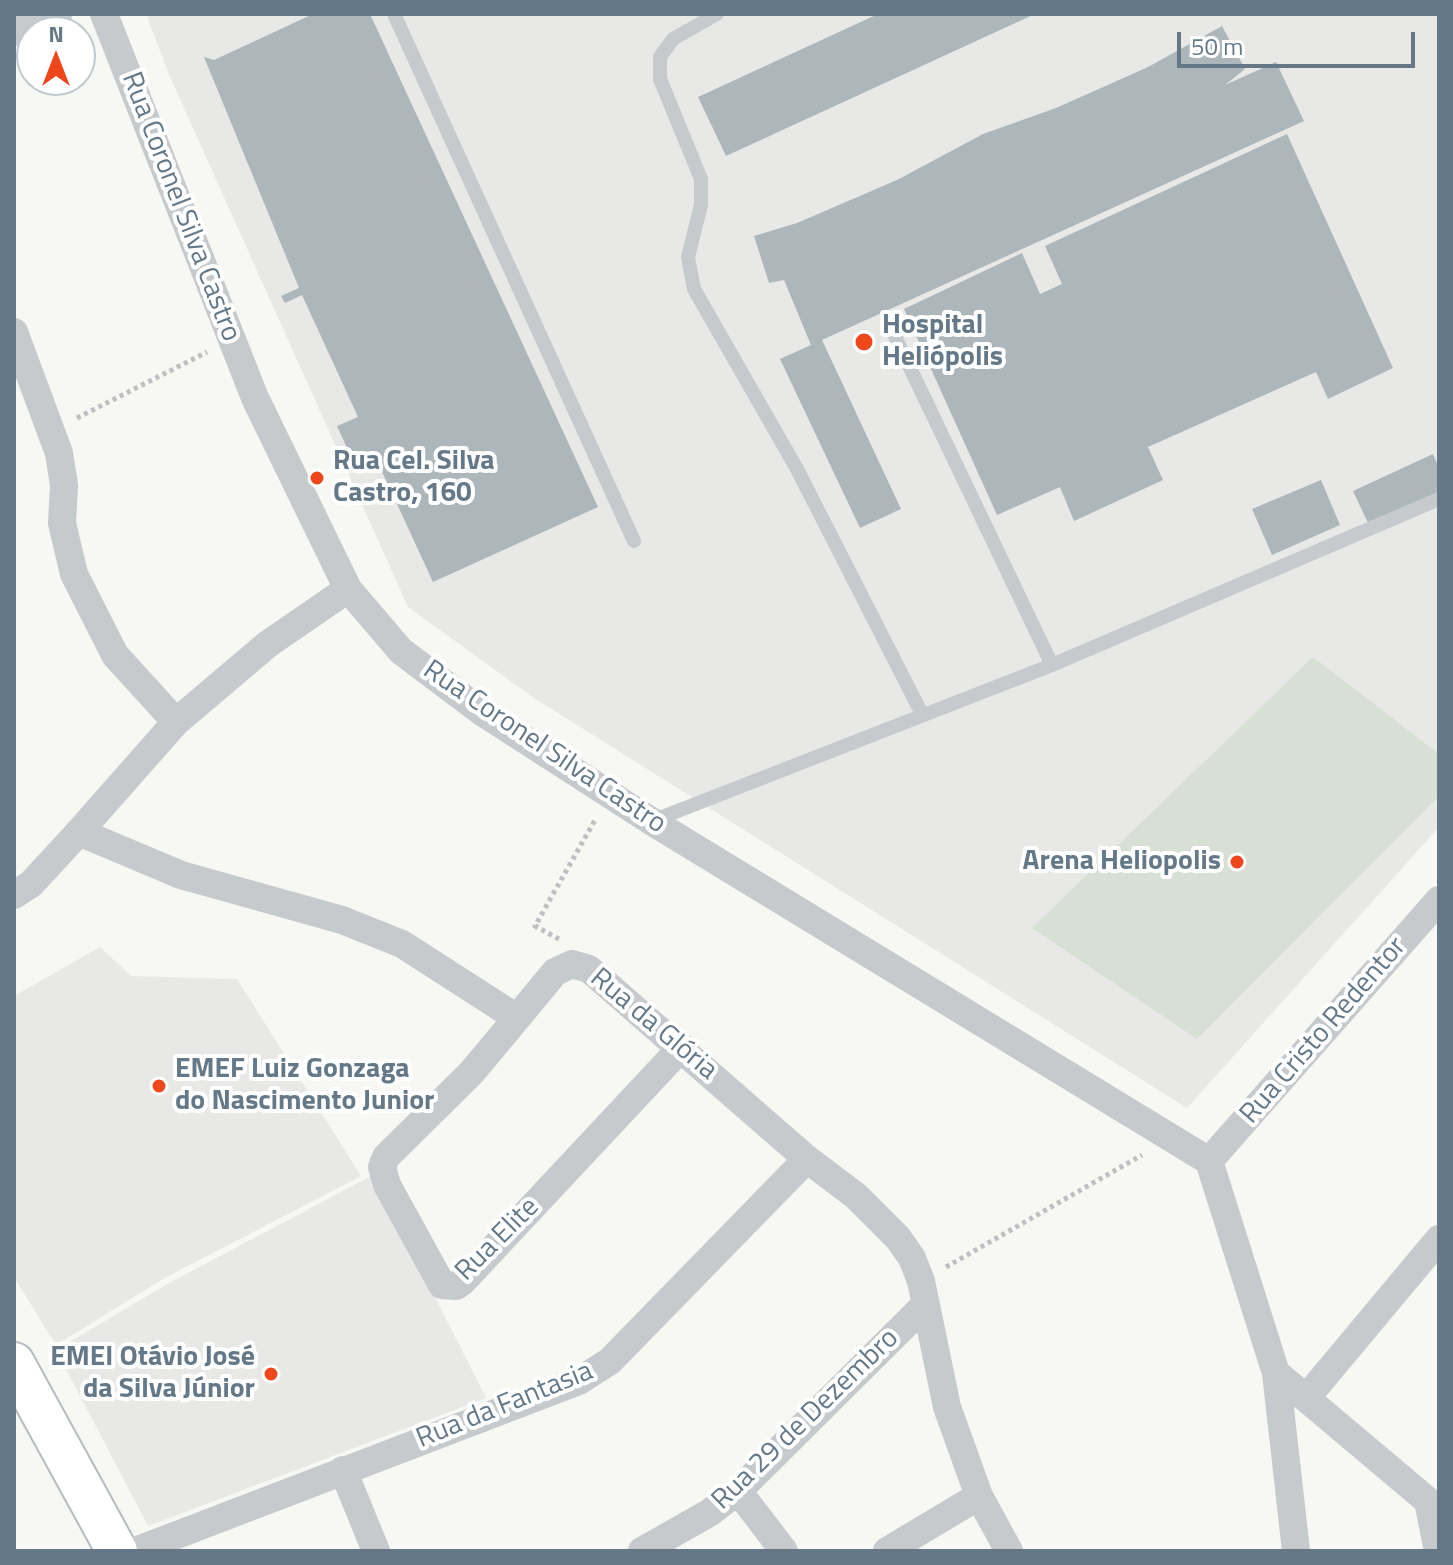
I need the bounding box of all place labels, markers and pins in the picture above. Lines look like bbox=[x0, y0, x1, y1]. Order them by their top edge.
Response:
place label: Hospital Heliópolis bbox=[882, 309, 1003, 375]
marker: Hospital Heliópolis bbox=[853, 331, 875, 353]
place label: Rua Cel. Silva Castro, 160 bbox=[333, 445, 495, 511]
marker: Rua Cel. Silva Castro, 160 bbox=[308, 469, 326, 487]
place label: Arena Heliopolis bbox=[1023, 845, 1221, 879]
marker: Arena Heliopolis bbox=[1228, 853, 1246, 871]
place label: EMEF Luiz Gonzaga do Nascimento Junior bbox=[175, 1053, 435, 1119]
marker: EMEF Luiz Gonzaga do Nascimento Junior bbox=[150, 1077, 168, 1095]
place label: EMEI Otávio José da Silva Júnior bbox=[50, 1341, 255, 1407]
marker: EMEI Otávio José da Silva Júnior bbox=[262, 1365, 280, 1383]

